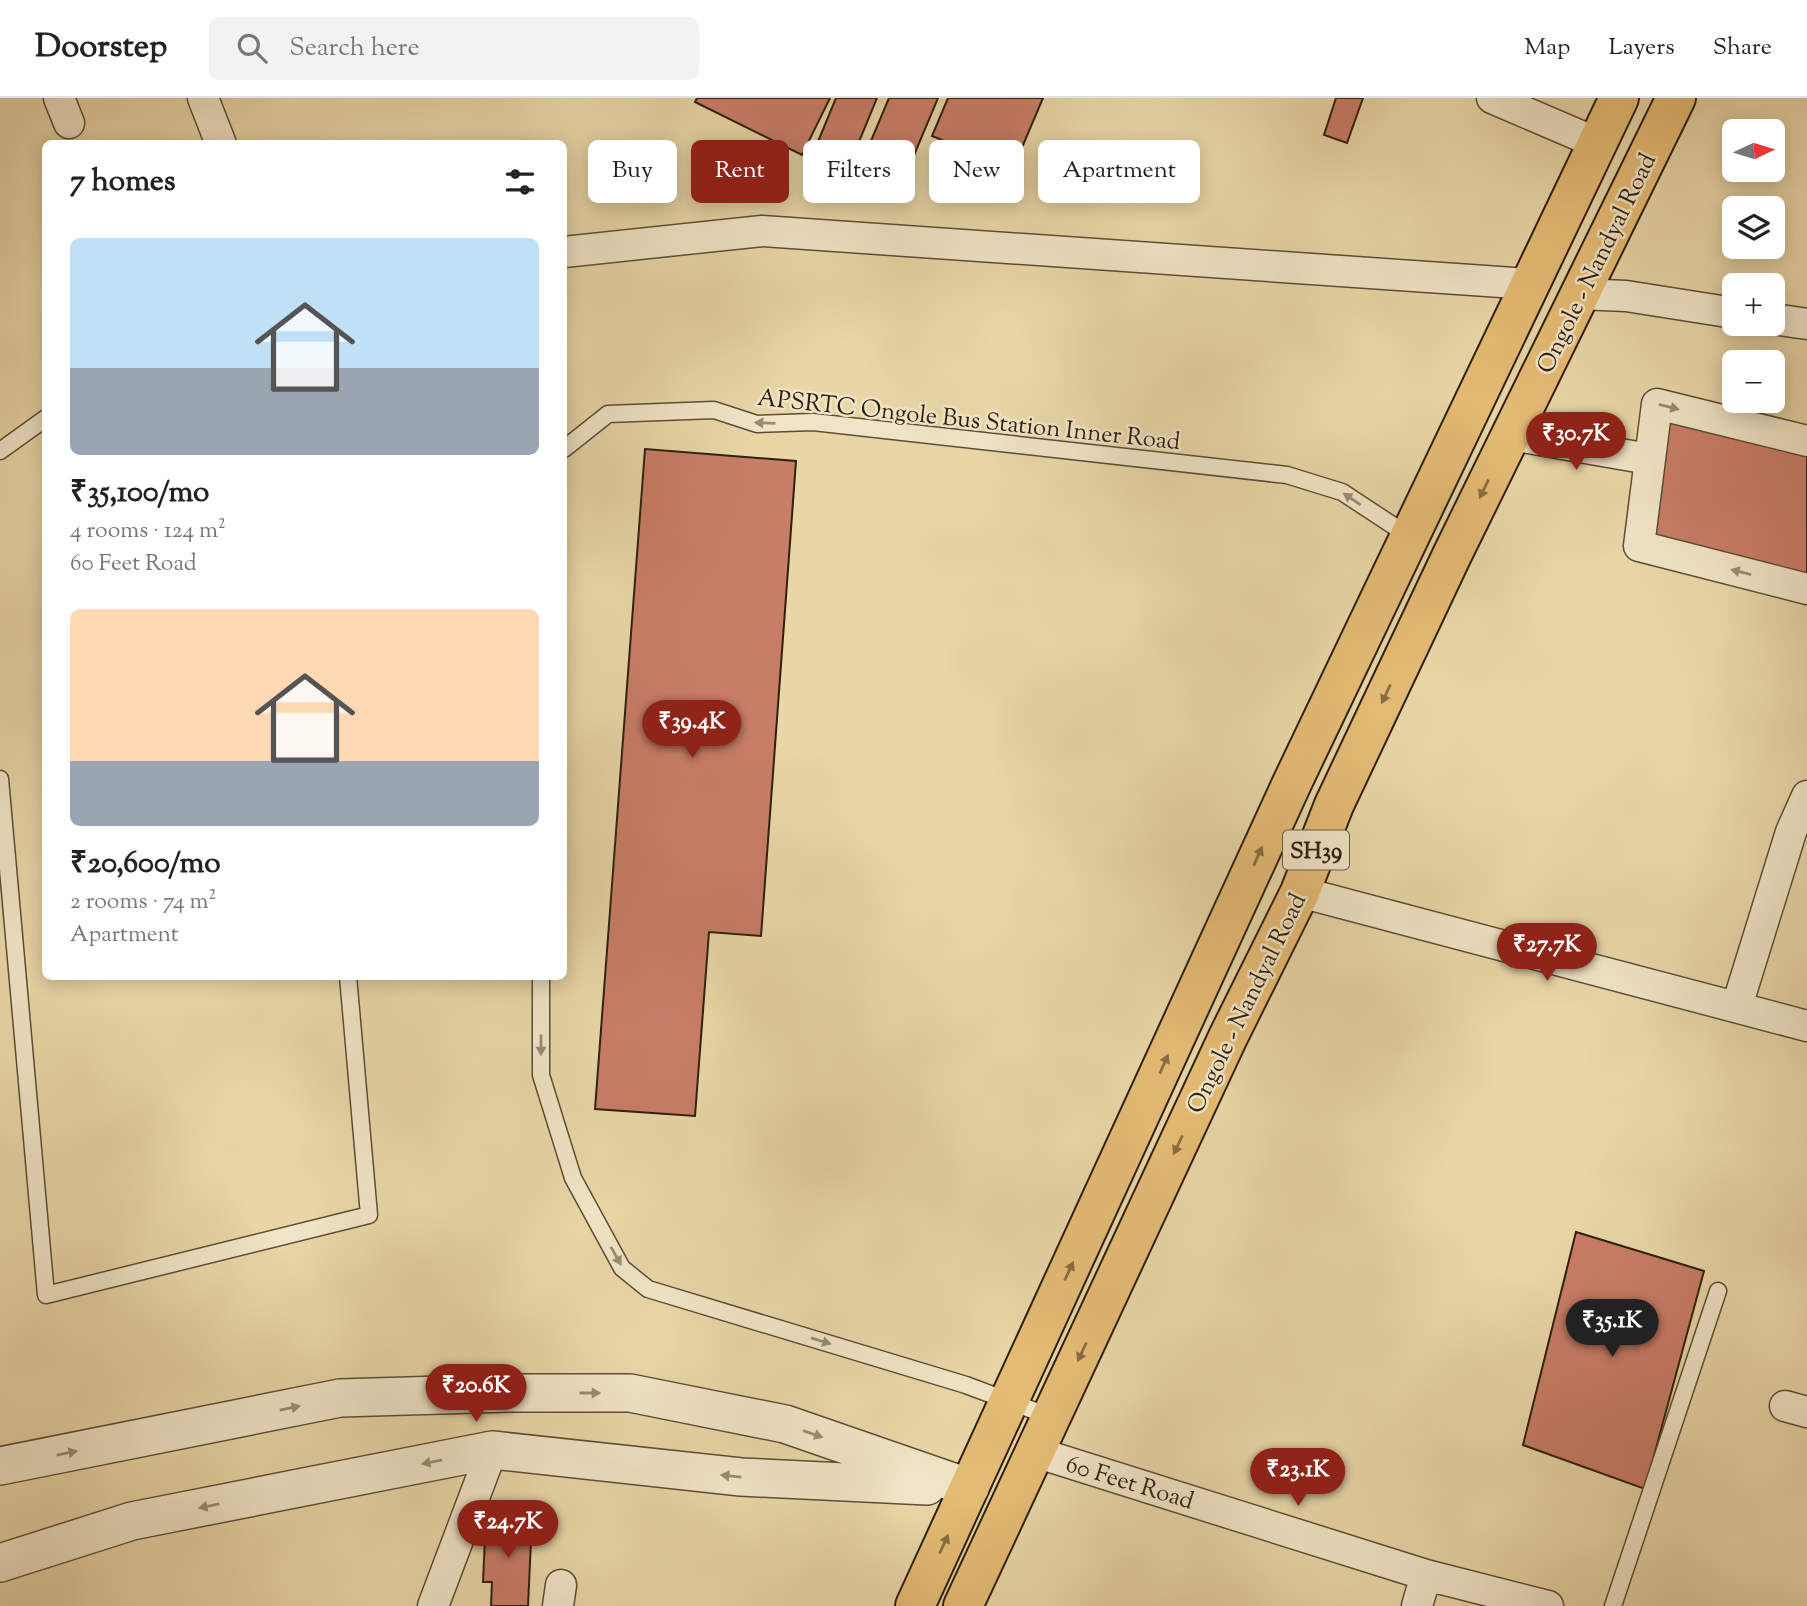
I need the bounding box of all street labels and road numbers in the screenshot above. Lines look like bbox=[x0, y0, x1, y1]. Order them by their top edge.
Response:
street label: Ongole - Nandyal Road bbox=[1530, 148, 1666, 380]
street label: APSRTC Ongole Bus Station Inner Road bbox=[756, 382, 1182, 460]
road number: SH39 bbox=[1283, 830, 1349, 870]
street label: Ongole - Nandyal Road bbox=[1180, 888, 1316, 1120]
street label: 60 Feet Road bbox=[1061, 1448, 1198, 1520]

